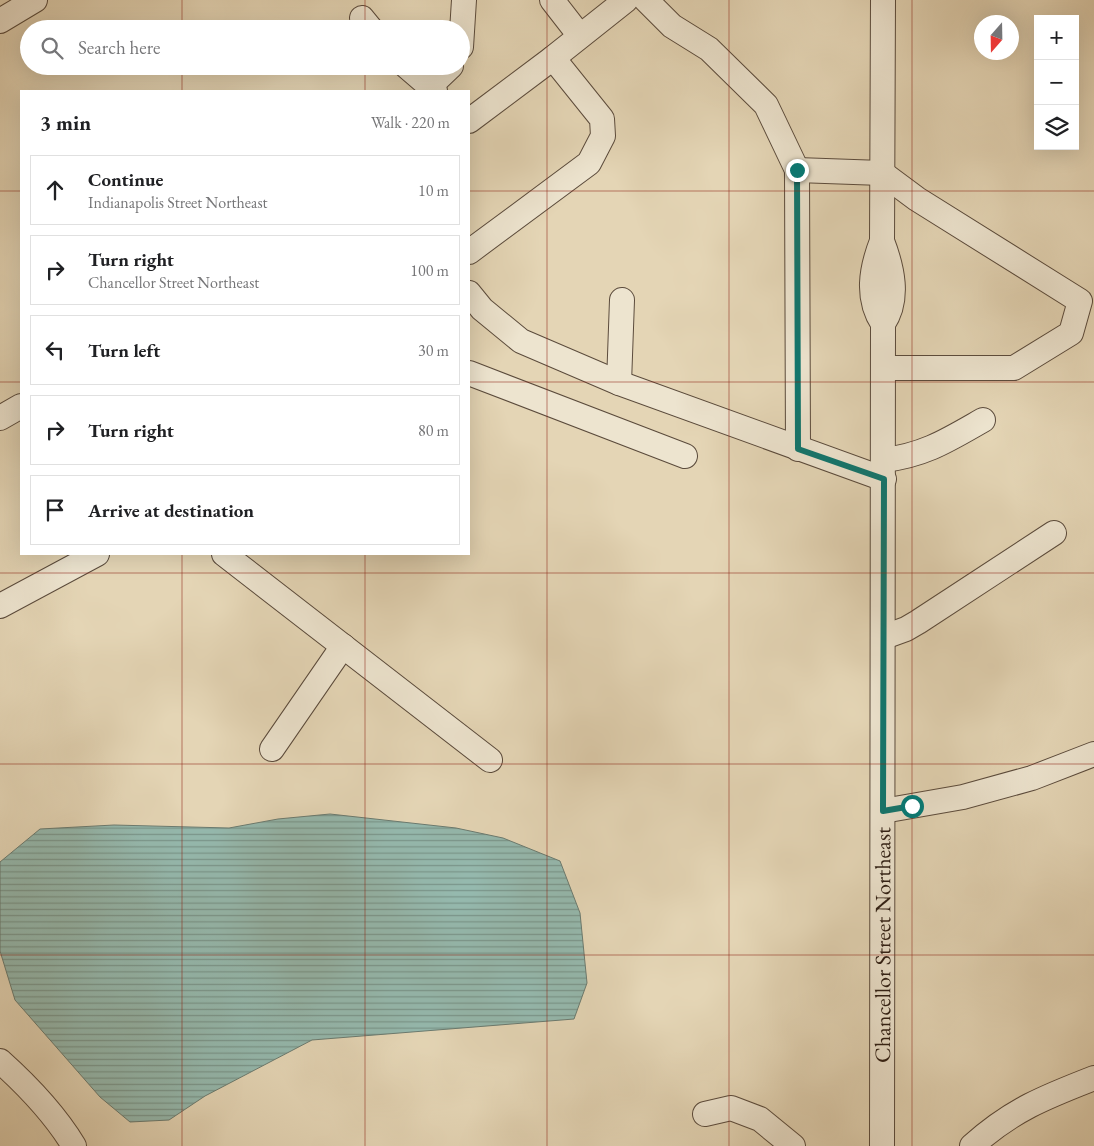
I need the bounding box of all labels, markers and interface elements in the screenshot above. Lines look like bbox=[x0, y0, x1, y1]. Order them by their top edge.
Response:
north arrow bbox=[974, 15, 1019, 60]
map controls bbox=[1034, 15, 1079, 150]
button: + bbox=[1034, 15, 1079, 60]
search box bbox=[20, 20, 470, 75]
icon: search bbox=[38, 34, 66, 62]
text: Search here bbox=[78, 35, 160, 60]
button: − bbox=[1034, 60, 1079, 105]
button: layers bbox=[1034, 105, 1079, 150]
text: 3 min bbox=[40, 109, 91, 136]
text: Walk · 220 m bbox=[371, 112, 450, 133]
route end bbox=[786, 159, 809, 182]
text: Continue bbox=[88, 167, 163, 192]
icon: ahead bbox=[41, 176, 69, 204]
text: 10 m bbox=[418, 180, 449, 201]
text: Indianapolis Street Northeast bbox=[88, 192, 268, 213]
text: Turn right bbox=[88, 247, 174, 272]
icon: right bbox=[41, 256, 69, 284]
text: 100 m bbox=[410, 260, 449, 281]
text: Chancellor Street Northeast bbox=[88, 272, 259, 293]
icon: left bbox=[41, 336, 69, 364]
text: Turn left bbox=[88, 338, 160, 363]
text: 30 m bbox=[418, 340, 449, 361]
icon: right bbox=[41, 416, 69, 444]
text: Turn right bbox=[88, 418, 174, 443]
text: 80 m bbox=[418, 420, 449, 441]
icon: arrive bbox=[41, 496, 69, 524]
text: Arrive at destination bbox=[88, 498, 254, 523]
route start bbox=[901, 795, 924, 818]
street label: Chancellor Street Northeast bbox=[868, 827, 897, 1063]

